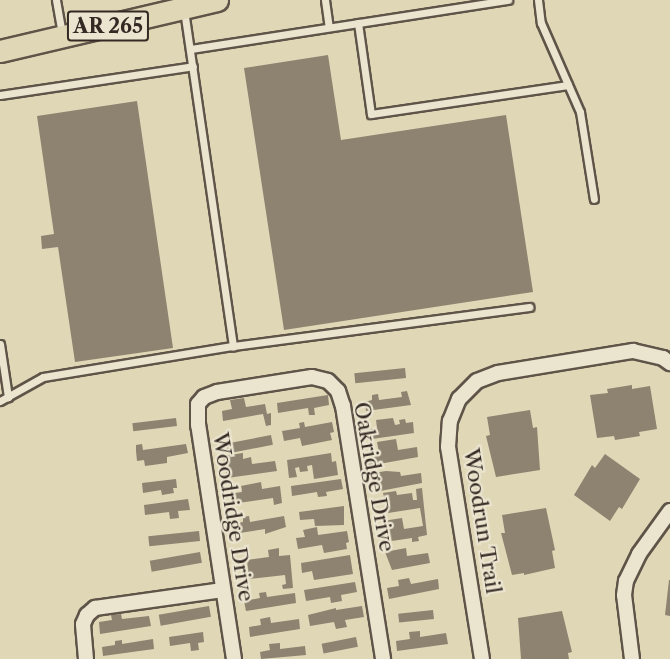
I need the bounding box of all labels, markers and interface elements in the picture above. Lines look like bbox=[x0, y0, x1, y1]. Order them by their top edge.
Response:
road number: AR 265 bbox=[66, 9, 150, 43]
street label: Oakridge Drive bbox=[348, 400, 400, 554]
street label: Woodridge Drive bbox=[207, 431, 259, 603]
street label: Woodrun Trail bbox=[458, 446, 506, 596]

